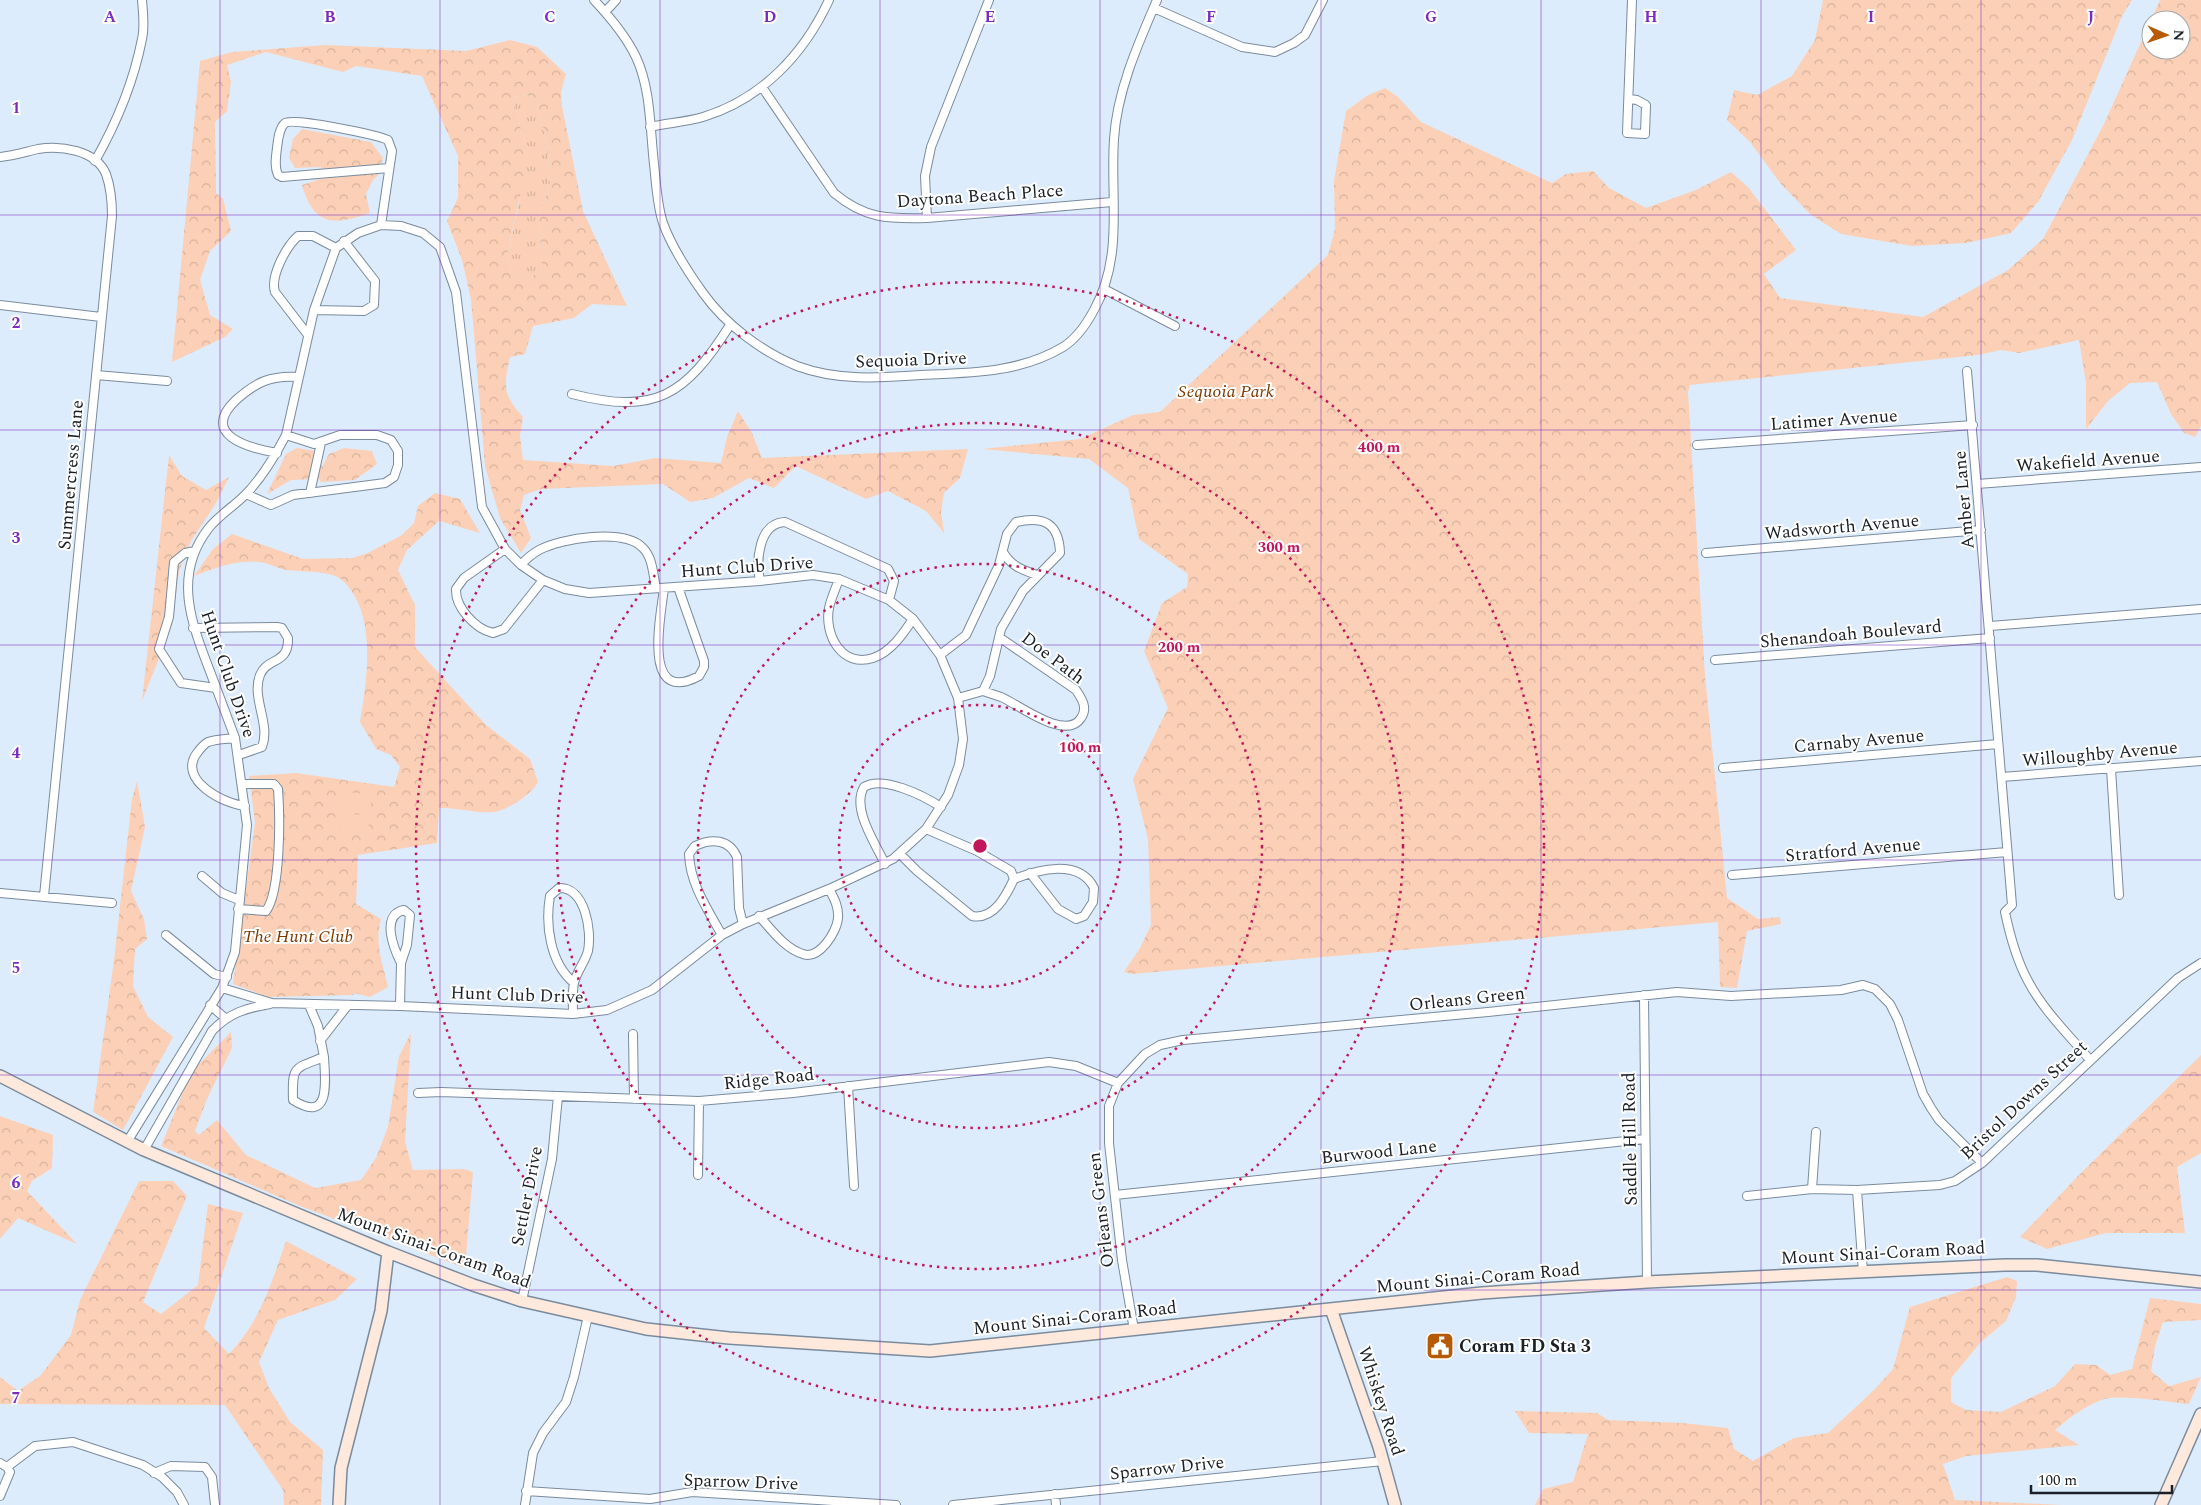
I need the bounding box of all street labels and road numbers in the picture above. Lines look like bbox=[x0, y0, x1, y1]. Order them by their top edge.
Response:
street label: Daytona Beach Place bbox=[896, 177, 1064, 215]
street label: Sequoia Drive bbox=[855, 345, 967, 375]
street label: Summercress Lane bbox=[51, 399, 91, 551]
street label: Latimer Avenue bbox=[1769, 402, 1899, 438]
street label: Wakefield Avenue bbox=[2015, 443, 2161, 479]
street label: Amber Lane bbox=[1946, 450, 1982, 550]
street label: Wadsworth Avenue bbox=[1764, 507, 1920, 547]
street label: Hunt Club Drive bbox=[680, 549, 814, 585]
street label: Hunt Club Drive bbox=[194, 607, 262, 741]
street label: Shenandoah Boulevard bbox=[1759, 613, 1943, 655]
street label: Doe Path bbox=[1015, 625, 1091, 691]
street label: Carnaby Avenue bbox=[1793, 722, 1925, 760]
street label: Willoughby Avenue bbox=[2021, 734, 2179, 774]
street label: Stratford Avenue bbox=[1784, 831, 1922, 869]
street label: Hunt Club Drive bbox=[450, 979, 584, 1011]
street label: Orleans Green bbox=[1408, 980, 1526, 1018]
street label: Bristol Downs Street bbox=[1954, 1034, 2094, 1166]
street label: Ridge Road bbox=[722, 1061, 816, 1097]
street label: Saddle Hill Road bbox=[1615, 1072, 1645, 1206]
street label: Burwood Lane bbox=[1320, 1133, 1438, 1171]
street label: Settler Drive bbox=[504, 1144, 550, 1248]
street label: Orleans Green bbox=[1081, 1151, 1121, 1269]
street label: Mount Sinai-Coram Road bbox=[333, 1200, 535, 1296]
street label: Mount Sinai-Coram Road bbox=[1780, 1234, 1986, 1272]
street label: Mount Sinai-Coram Road bbox=[1375, 1256, 1581, 1300]
street label: Mount Sinai-Coram Road bbox=[972, 1294, 1178, 1342]
street label: Whiskey Road bbox=[1351, 1343, 1411, 1459]
street label: Sparrow Drive bbox=[1108, 1449, 1226, 1487]
street label: Sparrow Drive bbox=[683, 1467, 799, 1497]

